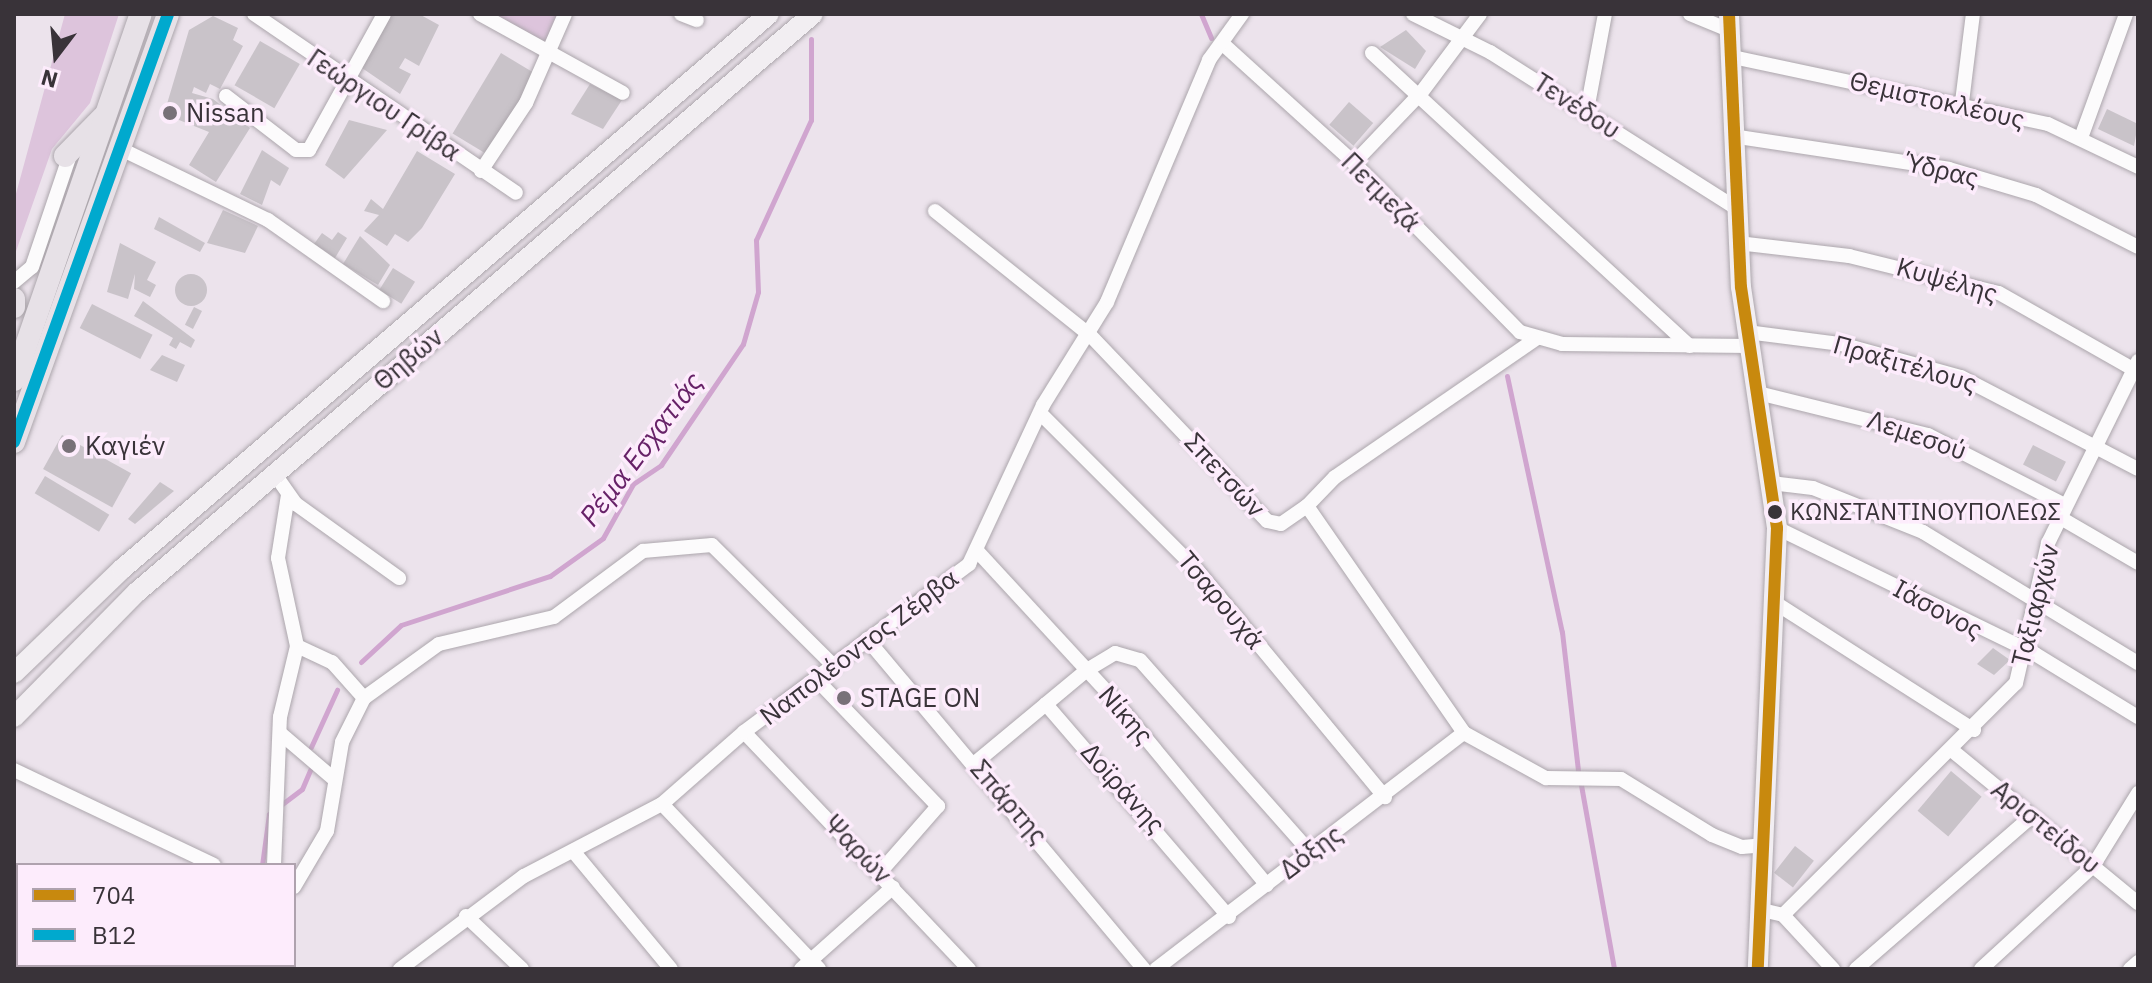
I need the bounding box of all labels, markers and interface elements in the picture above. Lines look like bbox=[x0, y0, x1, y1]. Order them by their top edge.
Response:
north arrow bbox=[16, 16, 96, 96]
street label: Γεώργιου Γρίβα bbox=[302, 42, 466, 168]
text: N bbox=[38, 63, 61, 96]
street label: Θεμιστοκλέους bbox=[1846, 65, 2028, 135]
street label: Τενέδου bbox=[1528, 66, 1626, 146]
place label: Nissan bbox=[186, 97, 265, 129]
marker: Nissan bbox=[161, 104, 179, 122]
street label: Πετμεζά bbox=[1335, 146, 1427, 238]
street label: Ύδρας bbox=[1902, 146, 1982, 194]
street label: Κυψέλης bbox=[1893, 251, 2001, 309]
street label: Θηβών bbox=[367, 321, 449, 397]
street label: Πραξιτέλους bbox=[1830, 329, 1980, 399]
water label: Ρέμα Εσχατιάς bbox=[572, 365, 710, 533]
street label: Λεμεσού bbox=[1863, 404, 1971, 466]
street label: Σπετσών bbox=[1178, 427, 1272, 523]
place label: Καγιέν bbox=[85, 430, 165, 462]
marker: Καγιέν bbox=[60, 437, 78, 455]
place label: ΚΩΝΣΤΑΝΤΙΝΟΥΠΟΛΕΩΣ bbox=[1790, 498, 2061, 526]
marker: ΚΩΝΣΤΑΝΤΙΝΟΥΠΟΛΕΩΣ bbox=[1767, 504, 1783, 520]
street label: Ταξιαρχών bbox=[2005, 541, 2065, 669]
street label: Τσαρουχά bbox=[1171, 545, 1271, 655]
street label: Ναπολέοντος Ζέρβα bbox=[754, 562, 964, 732]
street label: Ιάσονος bbox=[1888, 573, 1988, 645]
street label: Νίκης bbox=[1092, 679, 1160, 751]
place label: STAGE ON bbox=[860, 682, 980, 714]
marker: STAGE ON bbox=[835, 689, 853, 707]
street label: Δοϊράνης bbox=[1074, 736, 1172, 840]
street label: Σπάρτης bbox=[964, 754, 1054, 850]
street label: Αριστείδου bbox=[1985, 774, 2107, 880]
street label: Ψαρών bbox=[818, 808, 898, 890]
street label: Δόξης bbox=[1273, 818, 1349, 886]
legend bbox=[16, 863, 296, 967]
text: 704 bbox=[92, 879, 135, 911]
text: Β12 bbox=[92, 919, 136, 951]

